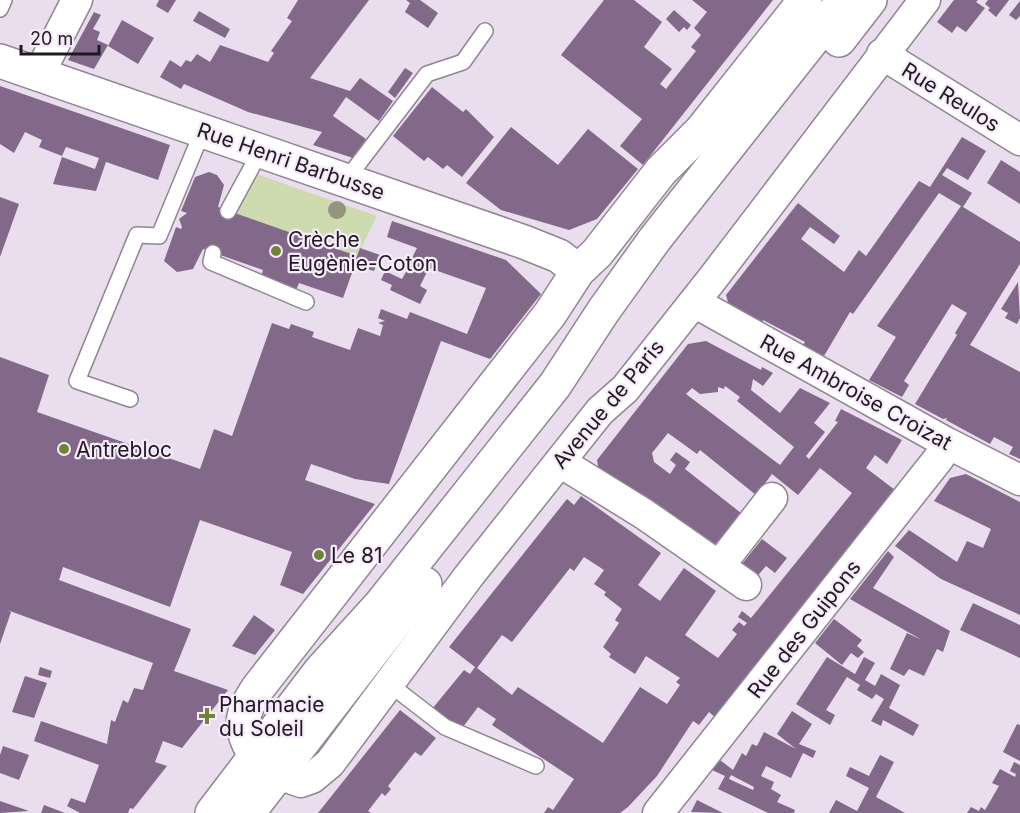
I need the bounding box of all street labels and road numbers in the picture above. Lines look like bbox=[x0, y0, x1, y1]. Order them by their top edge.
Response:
street label: Rue Reulos bbox=[897, 57, 1005, 137]
street label: Rue Henri Barbusse bbox=[194, 117, 388, 205]
street label: Rue Ambroise Croizat bbox=[756, 329, 956, 455]
street label: Avenue de Paris bbox=[547, 335, 669, 473]
street label: Rue des Guipons bbox=[742, 555, 866, 703]

